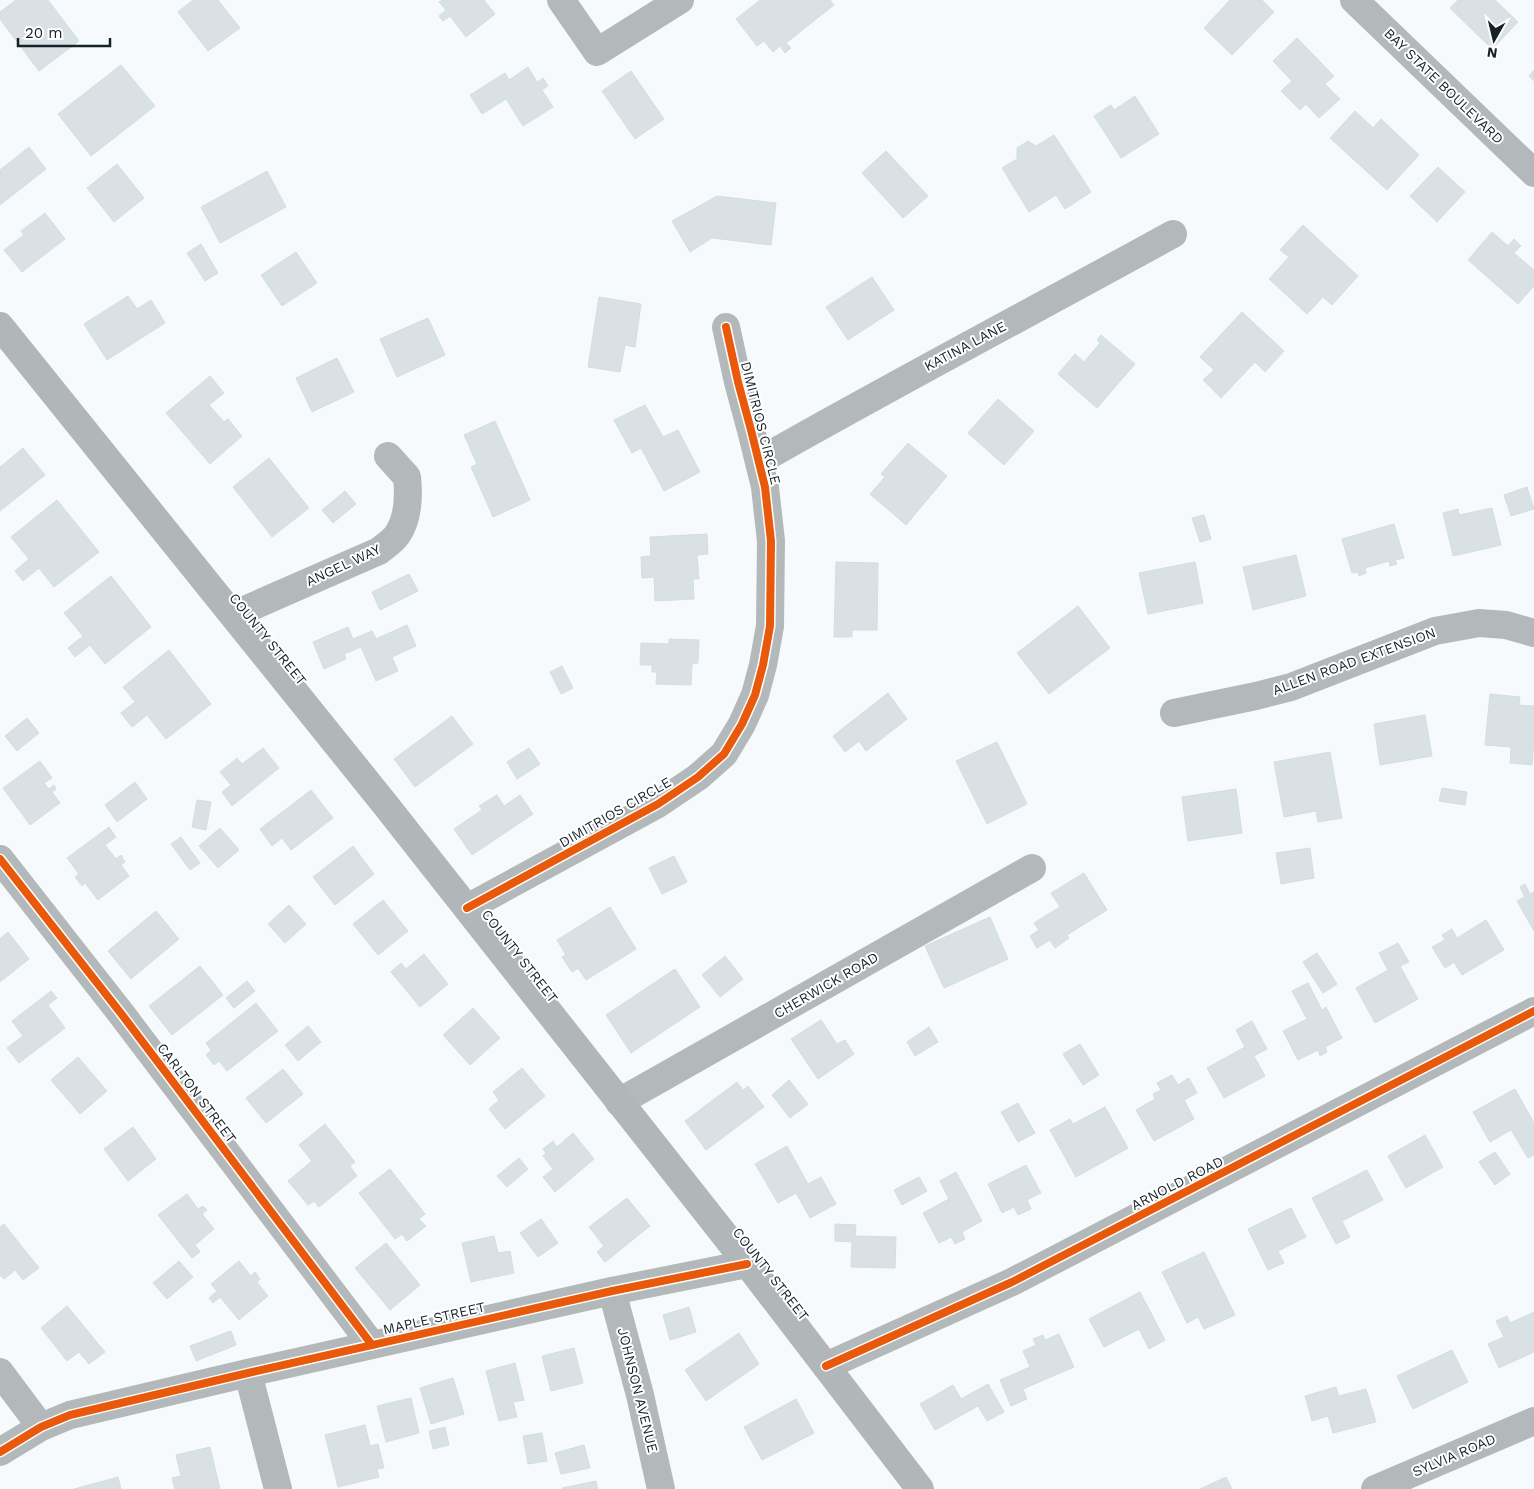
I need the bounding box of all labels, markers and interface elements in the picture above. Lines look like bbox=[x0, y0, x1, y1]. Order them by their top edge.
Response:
scale bar bbox=[18, 15, 110, 47]
north arrow bbox=[1469, 15, 1519, 65]
text: 20 m bbox=[25, 24, 63, 42]
street label: BAY STATE BOULEVARD bbox=[1381, 25, 1507, 147]
text: N bbox=[1486, 44, 1498, 62]
street label: KATINA LANE bbox=[921, 318, 1009, 374]
street label: DIMITRIOS CIRCLE bbox=[738, 360, 784, 486]
street label: ANGEL WAY bbox=[303, 541, 383, 589]
street label: COUNTY STREET bbox=[226, 590, 310, 689]
street label: ALLEN ROAD EXTENSION bbox=[1270, 624, 1438, 698]
street label: DIMITRIOS CIRCLE bbox=[556, 773, 674, 851]
street label: COUNTY STREET bbox=[479, 906, 562, 1006]
street label: CHERWICK ROAD bbox=[771, 949, 881, 1021]
street label: CARLTON STREET bbox=[154, 1040, 240, 1147]
street label: ARNOLD ROAD bbox=[1128, 1153, 1226, 1213]
street label: COUNTY STREET bbox=[730, 1224, 813, 1324]
street label: MAPLE STREET bbox=[381, 1298, 487, 1338]
street label: JOHNSON AVENUE bbox=[615, 1326, 661, 1454]
street label: SYLVIA ROAD bbox=[1410, 1430, 1498, 1480]

